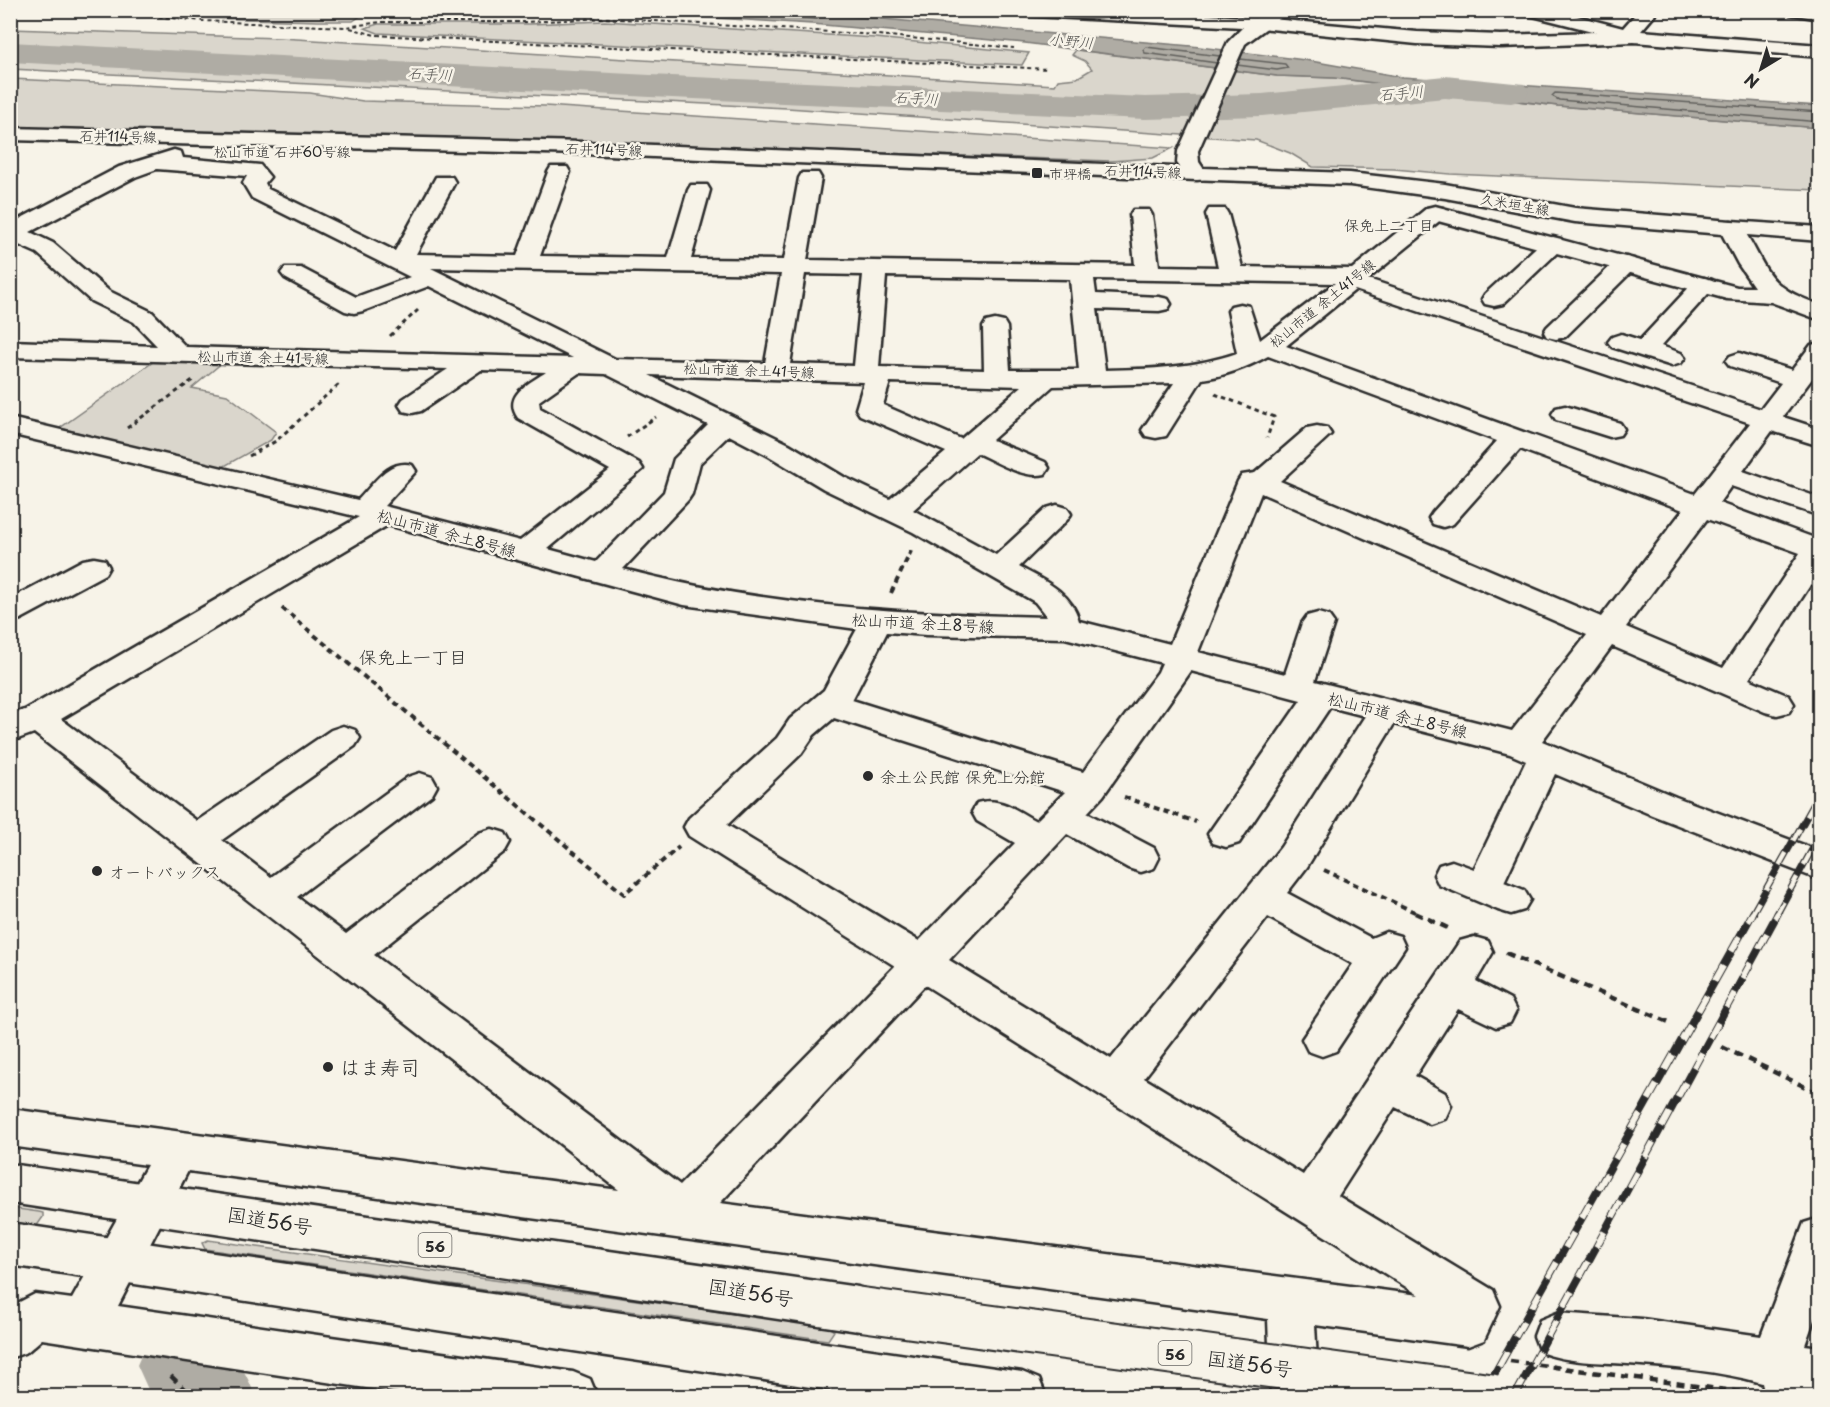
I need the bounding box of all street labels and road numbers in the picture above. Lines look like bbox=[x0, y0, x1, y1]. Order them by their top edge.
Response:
street label: 石井114号線 bbox=[79, 125, 157, 147]
street label: 石井114号線 bbox=[565, 137, 643, 161]
street label: 松山市道 石井60号線 bbox=[214, 141, 350, 162]
street label: 石井114号線 bbox=[1104, 159, 1182, 183]
street label: 久米垣生線 bbox=[1479, 188, 1551, 220]
street label: 松山市道 余土41号線 bbox=[1264, 254, 1380, 352]
street label: 松山市道 余土41号線 bbox=[197, 345, 329, 369]
street label: 松山市道 余土41号線 bbox=[683, 357, 815, 383]
street label: 松山市道 余土8号線 bbox=[375, 502, 519, 562]
street label: 松山市道 余土8号線 bbox=[851, 606, 995, 638]
street label: 松山市道 余土8号線 bbox=[1326, 685, 1470, 743]
street label: 国道56号 bbox=[225, 1198, 315, 1242]
road number: 56 bbox=[418, 1233, 452, 1257]
street label: 国道56号 bbox=[706, 1270, 796, 1314]
road number: 56 bbox=[1158, 1341, 1192, 1365]
street label: 国道56号 bbox=[1205, 1342, 1295, 1384]

